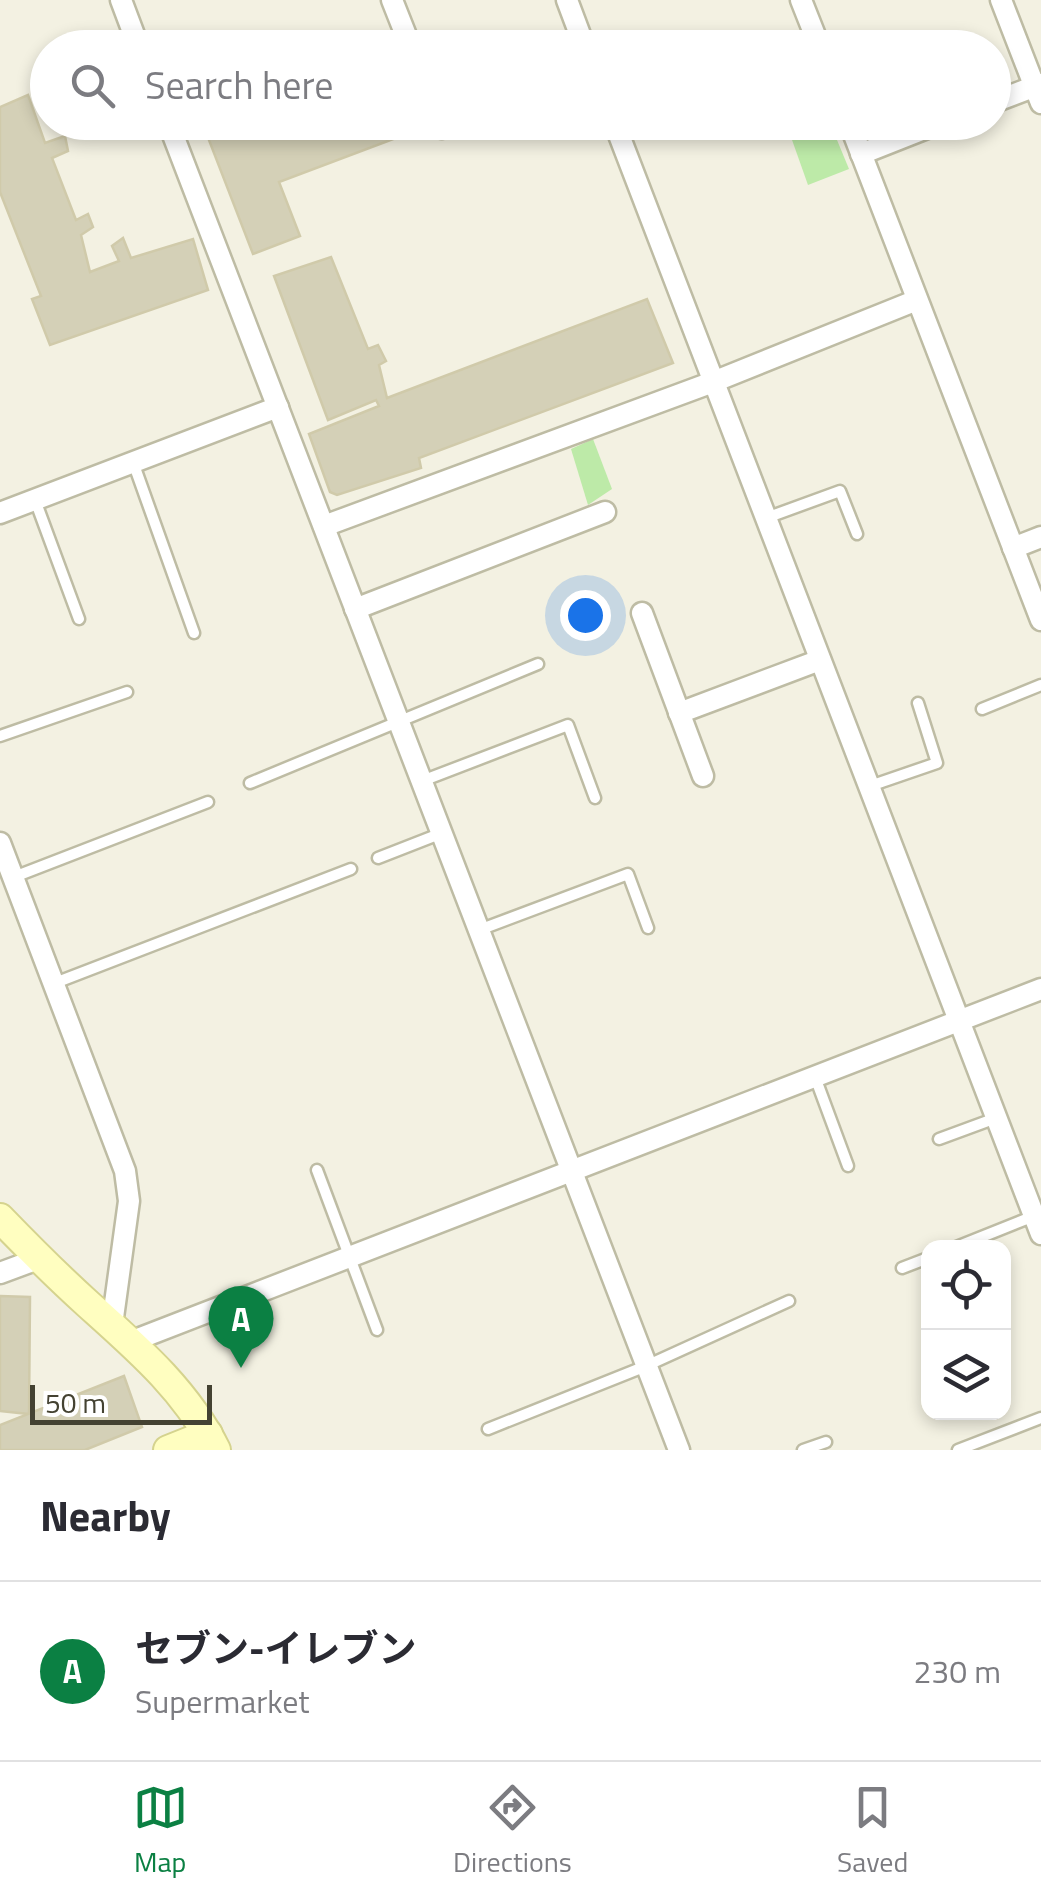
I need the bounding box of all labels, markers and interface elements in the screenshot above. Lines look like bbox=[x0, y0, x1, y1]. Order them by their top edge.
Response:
search box bbox=[30, 30, 1011, 140]
text: Search here bbox=[145, 56, 333, 114]
icon: search bbox=[65, 58, 120, 113]
your location bbox=[560, 590, 611, 641]
map controls bbox=[921, 1240, 1011, 1420]
button: locate bbox=[921, 1240, 1011, 1330]
pin: A bbox=[208, 1286, 274, 1368]
button: layers bbox=[921, 1330, 1011, 1420]
scale bar bbox=[30, 1380, 212, 1424]
text: 50 m bbox=[45, 1381, 106, 1424]
text: Nearby bbox=[40, 1483, 171, 1547]
text: セブン-イレブン bbox=[135, 1619, 417, 1677]
text: A bbox=[63, 1647, 82, 1695]
text: 230 m bbox=[913, 1647, 1001, 1695]
text: Supermarket bbox=[135, 1677, 310, 1725]
tab: Map bbox=[133, 1780, 188, 1883]
tab: Directions bbox=[453, 1780, 572, 1883]
tab: Saved bbox=[837, 1780, 908, 1883]

